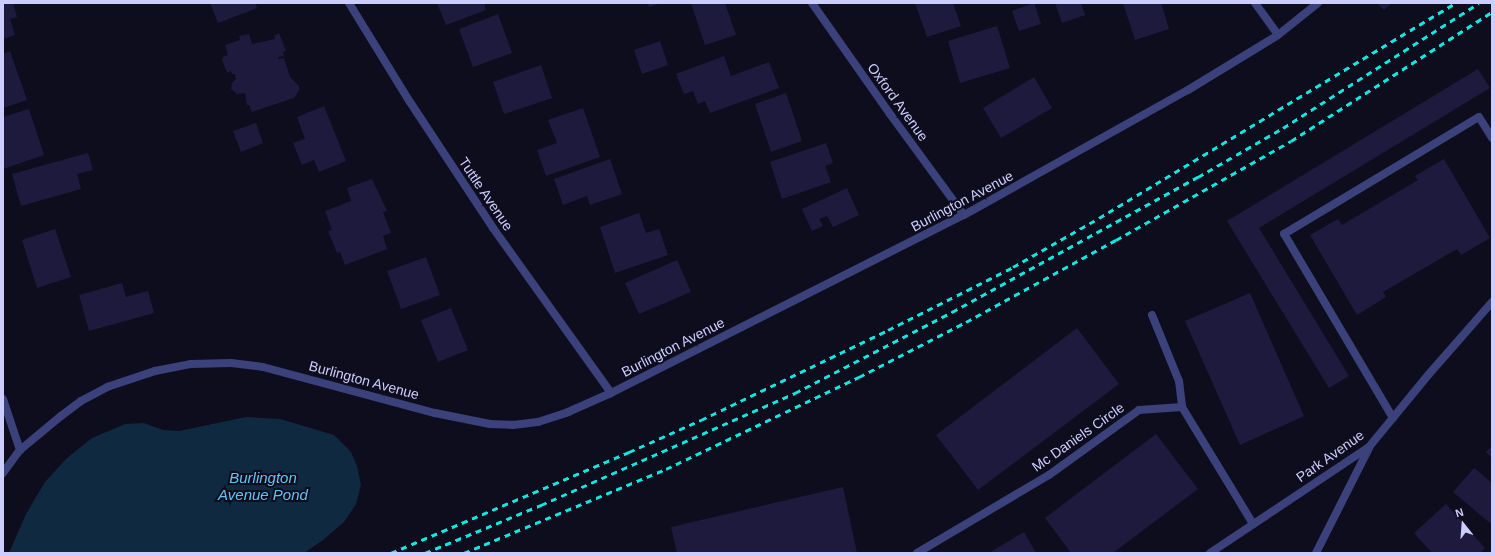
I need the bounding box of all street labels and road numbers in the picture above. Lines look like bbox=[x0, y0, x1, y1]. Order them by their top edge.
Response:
street label: Oxford Avenue bbox=[864, 59, 932, 145]
street label: Tuttle Avenue bbox=[455, 154, 517, 234]
street label: Burlington Avenue bbox=[908, 167, 1016, 235]
street label: Burlington Avenue bbox=[618, 314, 728, 380]
street label: Burlington Avenue bbox=[307, 357, 421, 403]
street label: Mc Daniels Circle bbox=[1029, 399, 1127, 475]
street label: Park Avenue bbox=[1292, 426, 1368, 486]

